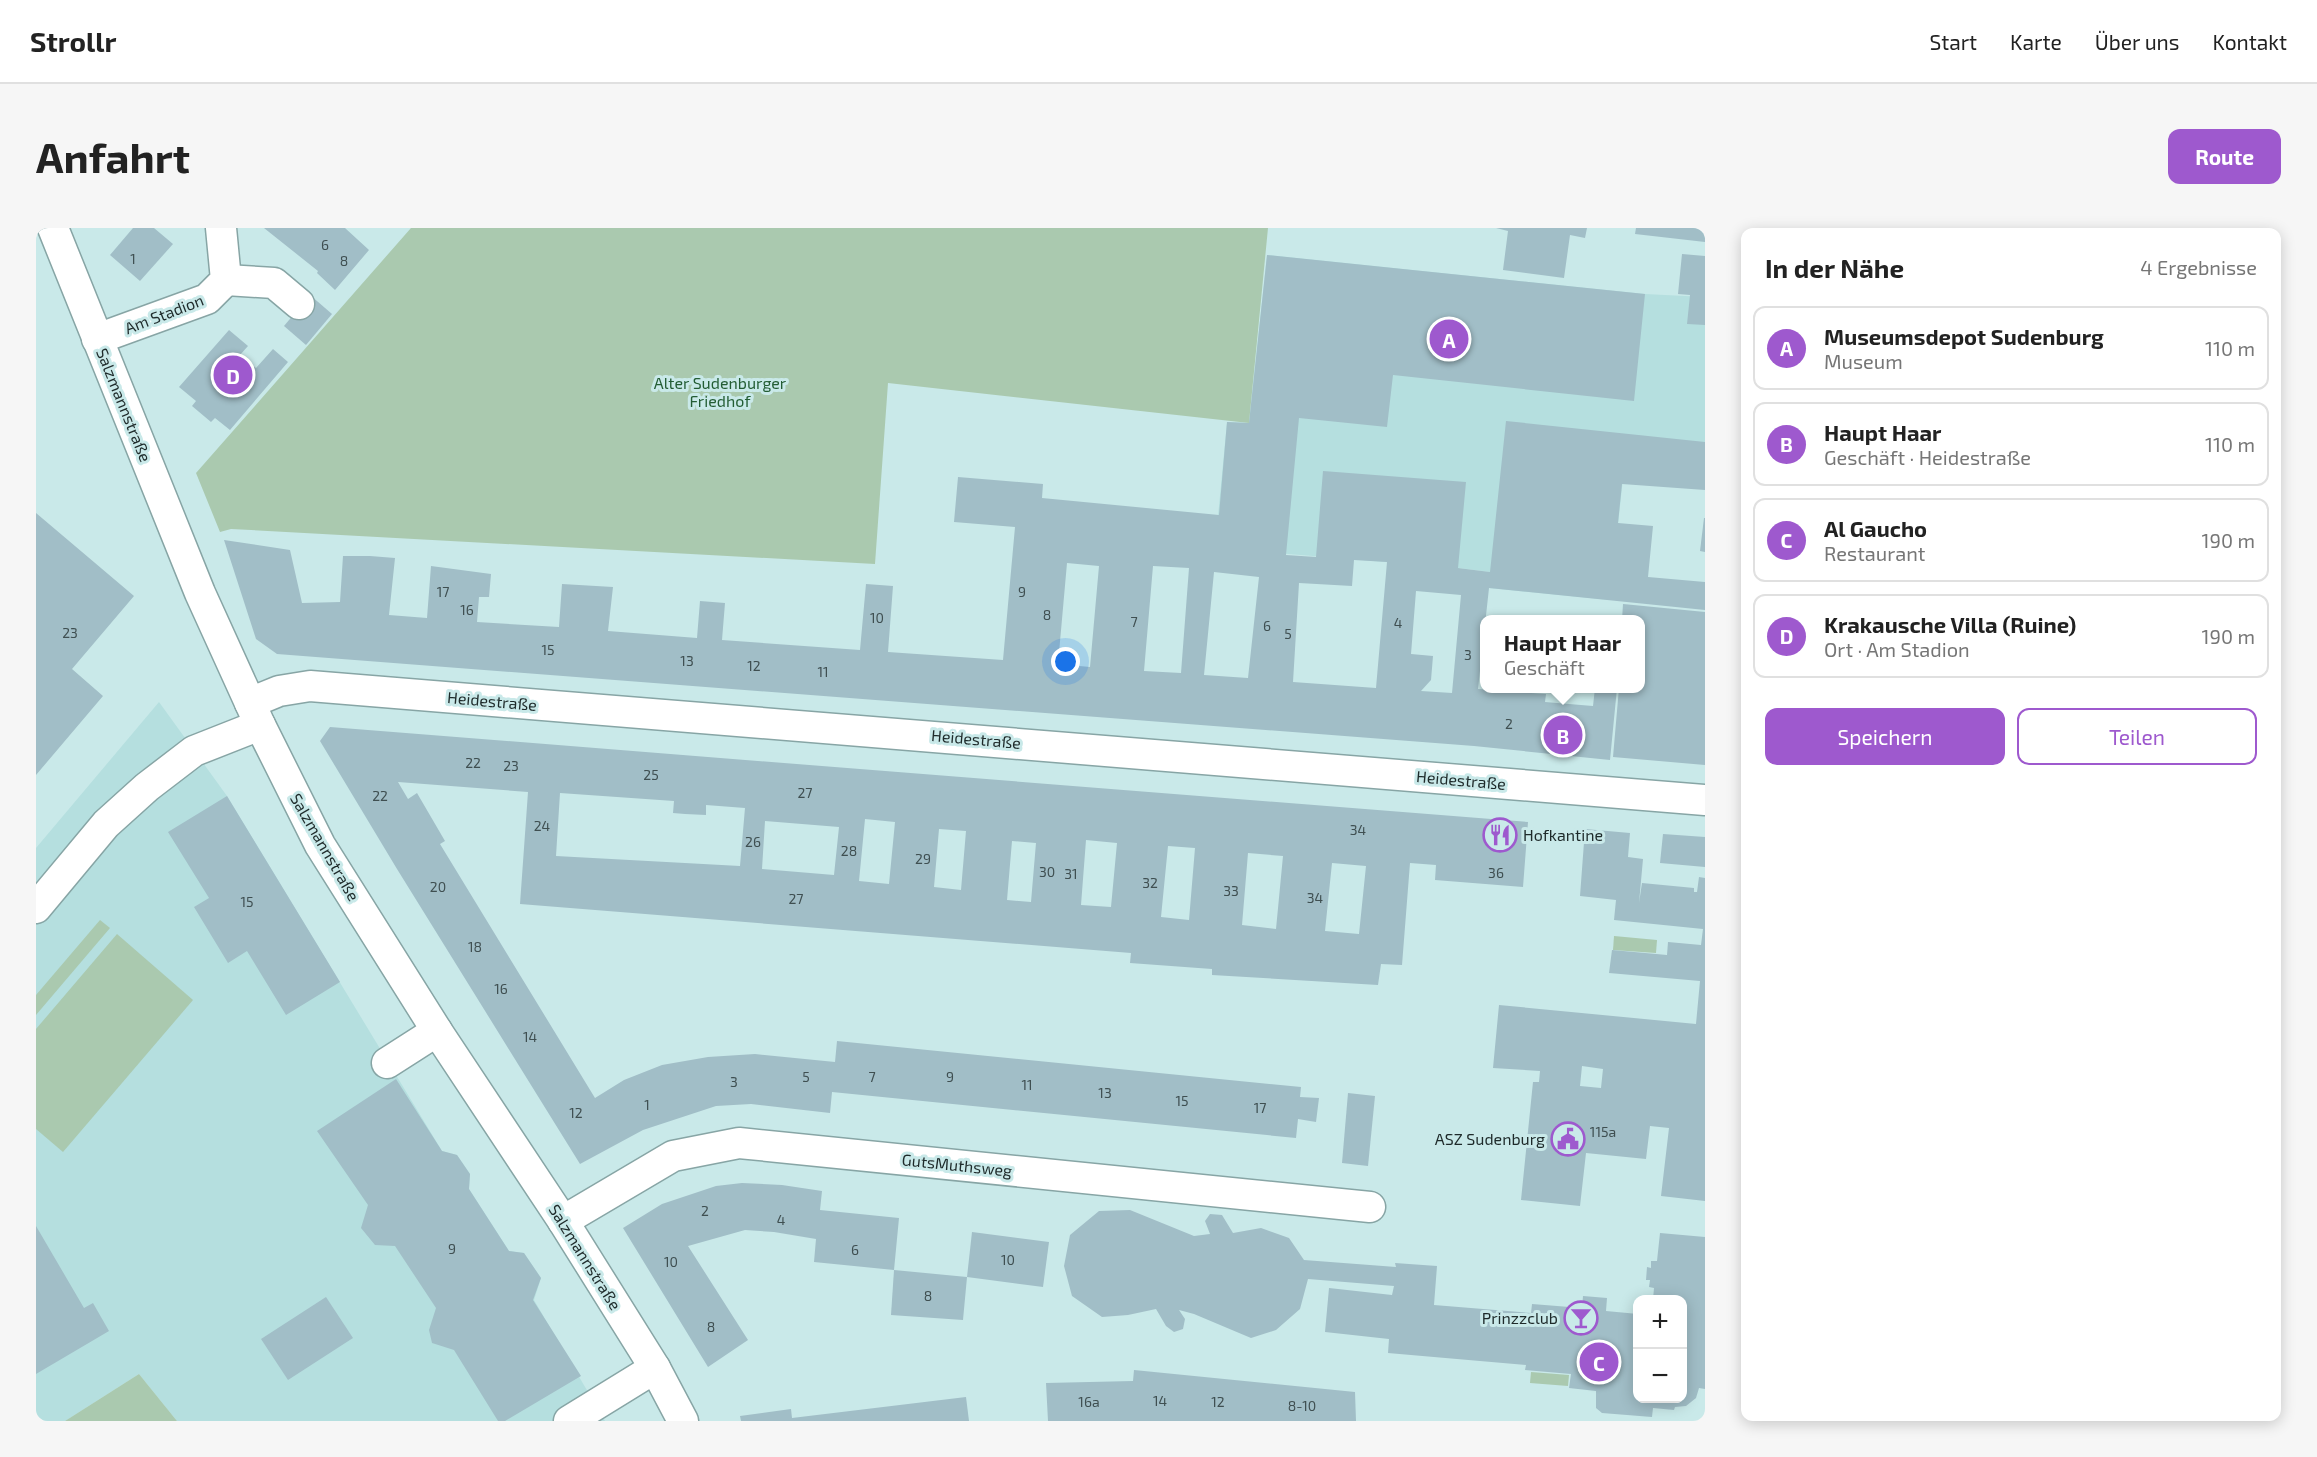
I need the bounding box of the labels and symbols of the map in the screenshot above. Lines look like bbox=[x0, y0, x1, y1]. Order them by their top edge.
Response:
house number: 6 bbox=[321, 236, 329, 253]
house number: 1 bbox=[130, 250, 136, 267]
house number: 8 bbox=[340, 252, 348, 269]
street label: Am Stadion bbox=[122, 290, 206, 337]
pin: A bbox=[1430, 316, 1468, 362]
street label: Salzmannstraße bbox=[93, 345, 156, 464]
pin: D bbox=[214, 352, 252, 398]
park label: Alter Sudenburger Friedhof bbox=[654, 373, 787, 410]
house number: 17 bbox=[437, 583, 449, 600]
house number: 9 bbox=[1018, 583, 1026, 600]
house number: 16 bbox=[460, 601, 474, 618]
house number: 8 bbox=[1043, 606, 1051, 623]
house number: 10 bbox=[870, 609, 884, 626]
house number: 7 bbox=[1130, 613, 1138, 630]
house number: 4 bbox=[1394, 614, 1402, 631]
house number: 6 bbox=[1263, 617, 1271, 634]
house number: 23 bbox=[62, 624, 78, 641]
house number: 5 bbox=[1284, 625, 1292, 642]
house number: 15 bbox=[541, 641, 555, 658]
house number: 3 bbox=[1464, 646, 1472, 663]
your location bbox=[1051, 647, 1080, 676]
house number: 13 bbox=[680, 652, 694, 669]
house number: 12 bbox=[747, 657, 761, 674]
house number: 11 bbox=[817, 663, 829, 680]
street label: Heidestraße bbox=[446, 687, 538, 714]
pin: B bbox=[1544, 712, 1582, 758]
house number: 2 bbox=[1505, 715, 1513, 732]
street label: Heidestraße bbox=[930, 725, 1022, 752]
house number: 22 bbox=[465, 754, 481, 771]
house number: 23 bbox=[503, 757, 519, 774]
house number: 25 bbox=[643, 766, 659, 783]
street label: Heidestraße bbox=[1415, 766, 1507, 793]
house number: 27 bbox=[797, 784, 813, 801]
house number: 22 bbox=[372, 787, 388, 804]
street label: Salzmannstraße bbox=[287, 790, 364, 904]
house number: 24 bbox=[534, 817, 550, 834]
restaurant icon: Hofkantine bbox=[1482, 817, 1518, 853]
house number: 34 bbox=[1350, 821, 1366, 838]
place label: Hofkantine bbox=[1523, 825, 1603, 844]
house number: 26 bbox=[745, 833, 761, 850]
house number: 28 bbox=[841, 842, 857, 859]
house number: 29 bbox=[915, 850, 931, 867]
house number: 30 bbox=[1039, 863, 1055, 880]
house number: 36 bbox=[1488, 864, 1504, 881]
house number: 31 bbox=[1064, 865, 1078, 882]
house number: 32 bbox=[1142, 874, 1158, 891]
house number: 20 bbox=[430, 878, 446, 895]
house number: 33 bbox=[1223, 882, 1239, 899]
house number: 34 bbox=[1307, 889, 1323, 906]
house number: 27 bbox=[788, 890, 804, 907]
house number: 15 bbox=[240, 893, 254, 910]
house number: 18 bbox=[468, 938, 482, 955]
house number: 16 bbox=[494, 980, 508, 997]
house number: 14 bbox=[523, 1028, 537, 1045]
house number: 5 bbox=[802, 1068, 810, 1085]
house number: 7 bbox=[868, 1068, 876, 1085]
house number: 9 bbox=[946, 1068, 954, 1085]
house number: 3 bbox=[730, 1073, 738, 1090]
house number: 11 bbox=[1021, 1076, 1033, 1093]
house number: 13 bbox=[1098, 1084, 1112, 1101]
house number: 15 bbox=[1175, 1092, 1189, 1109]
house number: 1 bbox=[644, 1096, 650, 1113]
house number: 17 bbox=[1254, 1099, 1266, 1116]
house number: 12 bbox=[569, 1104, 583, 1121]
public building icon: ASZ Sudenburg bbox=[1550, 1121, 1586, 1157]
house number: 115a bbox=[1590, 1123, 1616, 1140]
place label: ASZ Sudenburg bbox=[1435, 1129, 1545, 1148]
street label: GutsMuthsweg bbox=[901, 1149, 1013, 1180]
street label: Salzmannstraße bbox=[545, 1200, 626, 1313]
house number: 2 bbox=[701, 1202, 709, 1219]
house number: 4 bbox=[777, 1211, 785, 1228]
house number: 9 bbox=[448, 1240, 456, 1257]
house number: 6 bbox=[851, 1241, 859, 1258]
house number: 10 bbox=[1001, 1251, 1015, 1268]
house number: 10 bbox=[664, 1253, 678, 1270]
house number: 8 bbox=[924, 1287, 932, 1304]
bar icon: Prinzzclub bbox=[1563, 1300, 1599, 1336]
place label: Prinzzclub bbox=[1482, 1308, 1558, 1327]
house number: 8 bbox=[707, 1318, 715, 1335]
pin: C bbox=[1580, 1340, 1618, 1384]
house number: 14 bbox=[1153, 1392, 1167, 1409]
house number: 16a bbox=[1078, 1393, 1100, 1410]
house number: 12 bbox=[1211, 1393, 1225, 1410]
house number: 8-10 bbox=[1288, 1397, 1316, 1414]

